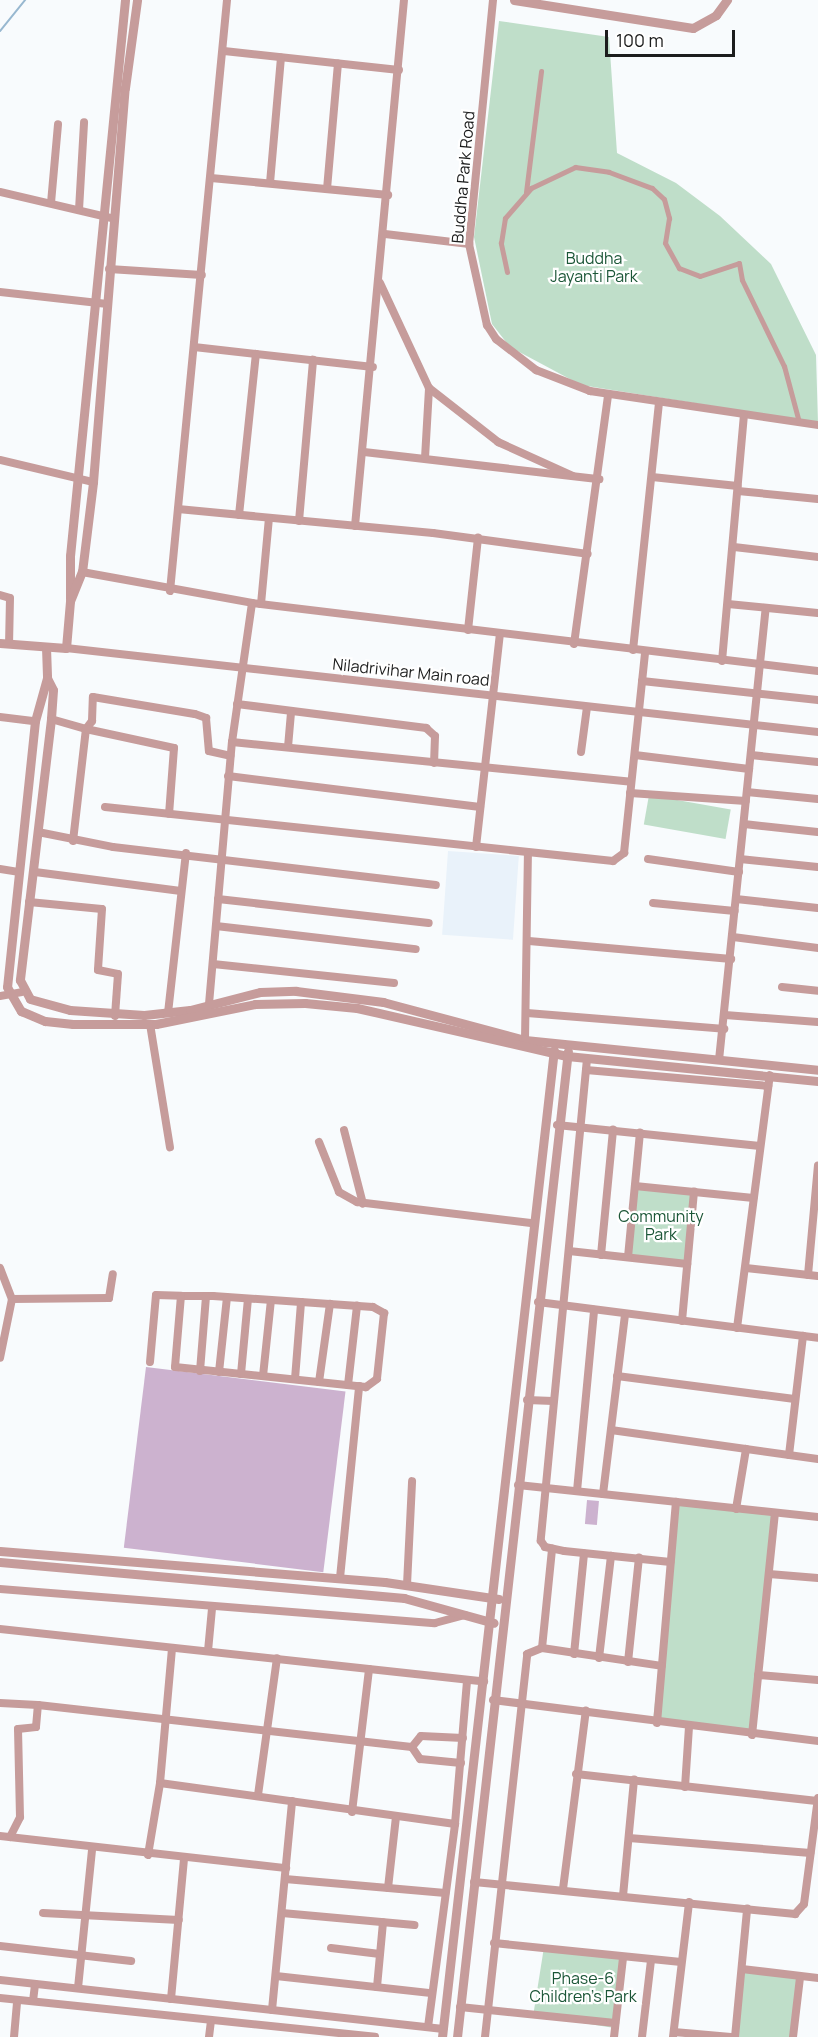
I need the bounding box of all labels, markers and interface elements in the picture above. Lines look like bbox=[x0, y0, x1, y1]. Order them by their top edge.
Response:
scale bar bbox=[608, 18, 738, 56]
text: 100 m bbox=[616, 28, 664, 52]
street label: Buddha Park Road bbox=[448, 110, 478, 244]
park label: Buddha Jayanti Park bbox=[550, 248, 638, 286]
street label: Niladrivihar Main road bbox=[332, 654, 490, 690]
park label: Community Park bbox=[618, 1206, 704, 1244]
park label: Phase-6 Children's Park bbox=[529, 1968, 637, 2006]

